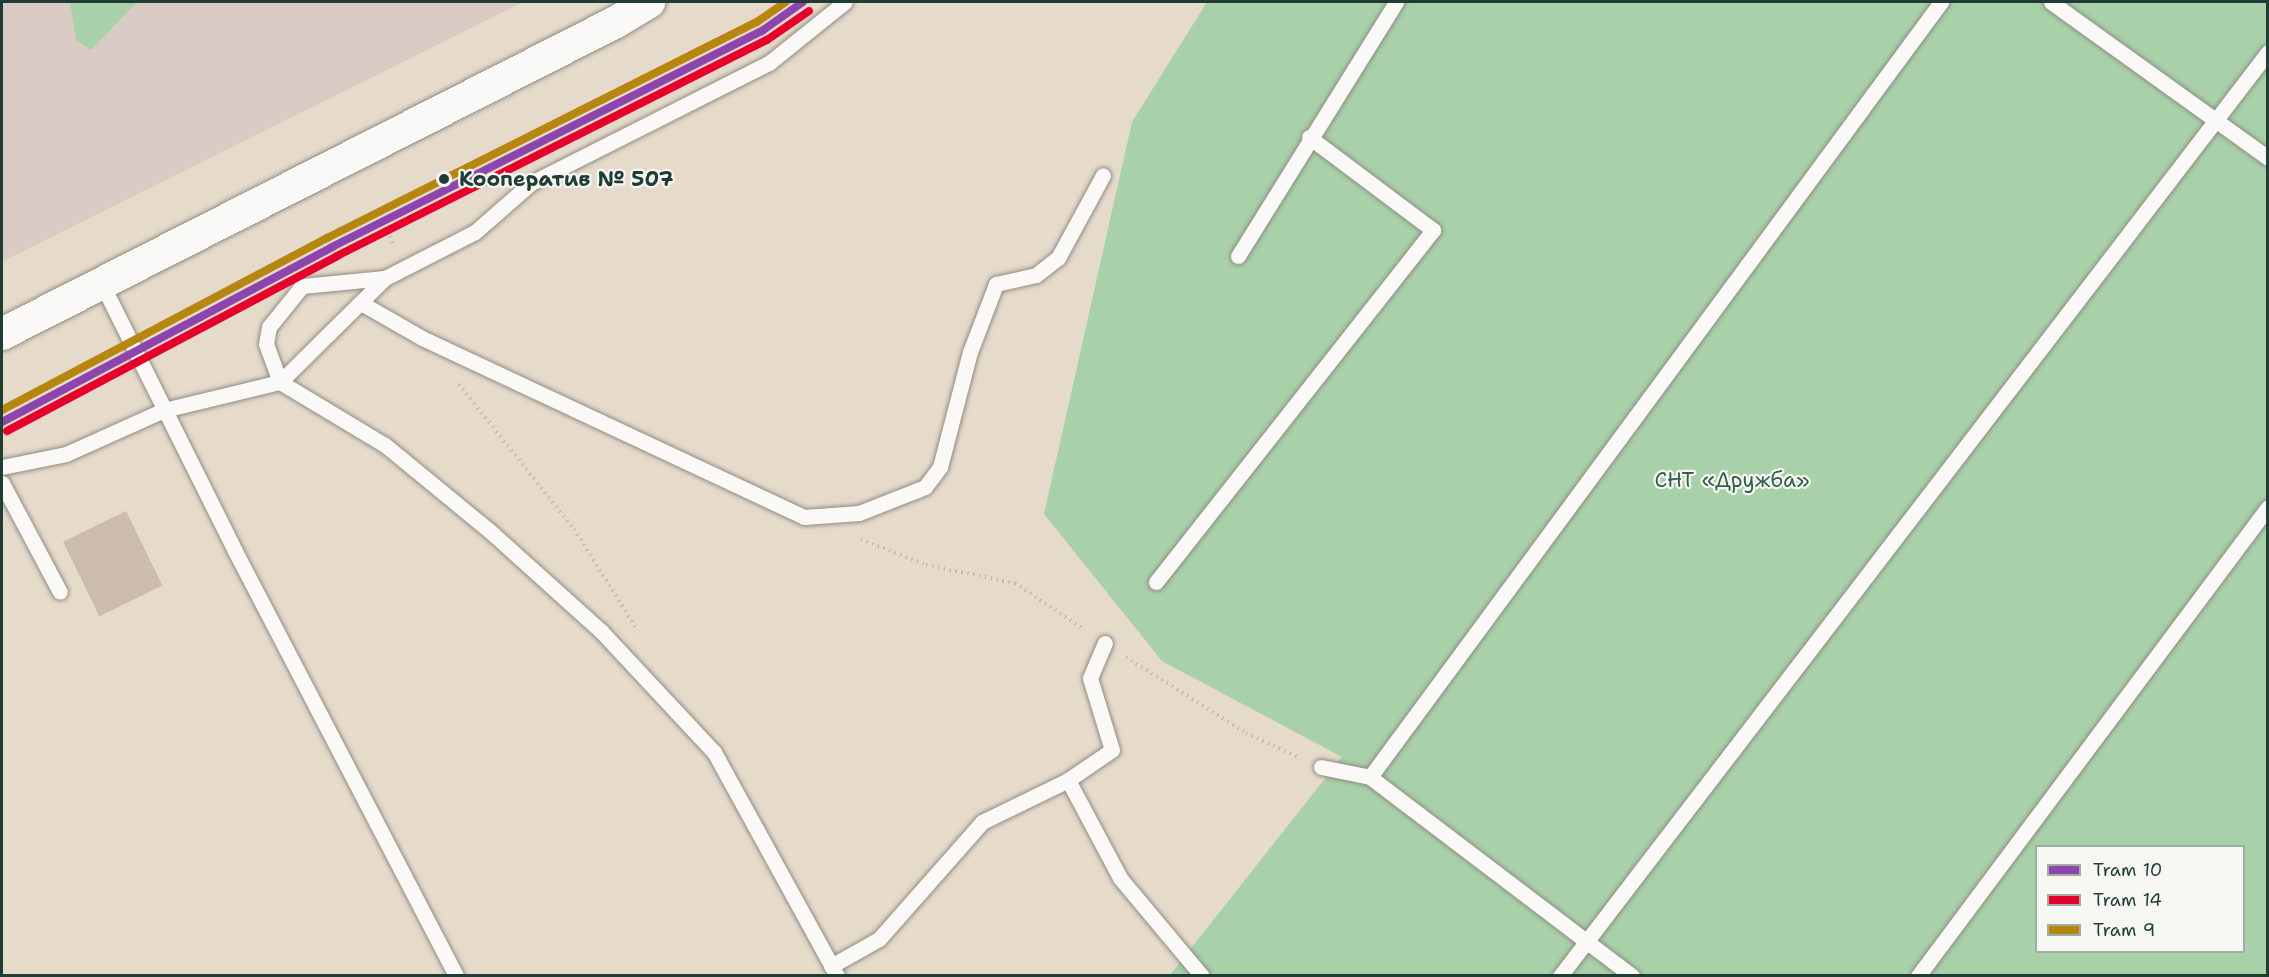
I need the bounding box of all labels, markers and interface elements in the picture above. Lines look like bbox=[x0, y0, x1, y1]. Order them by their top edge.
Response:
place label: Кооператив № 507 bbox=[459, 166, 673, 192]
marker: Кооператив № 507 bbox=[434, 169, 454, 189]
park label: СНТ «Дружба» bbox=[1655, 467, 1809, 493]
legend bbox=[2035, 845, 2245, 953]
text: Tram 10 bbox=[2093, 858, 2162, 882]
text: Tram 14 bbox=[2093, 888, 2162, 912]
text: Tram 9 bbox=[2093, 918, 2155, 942]

